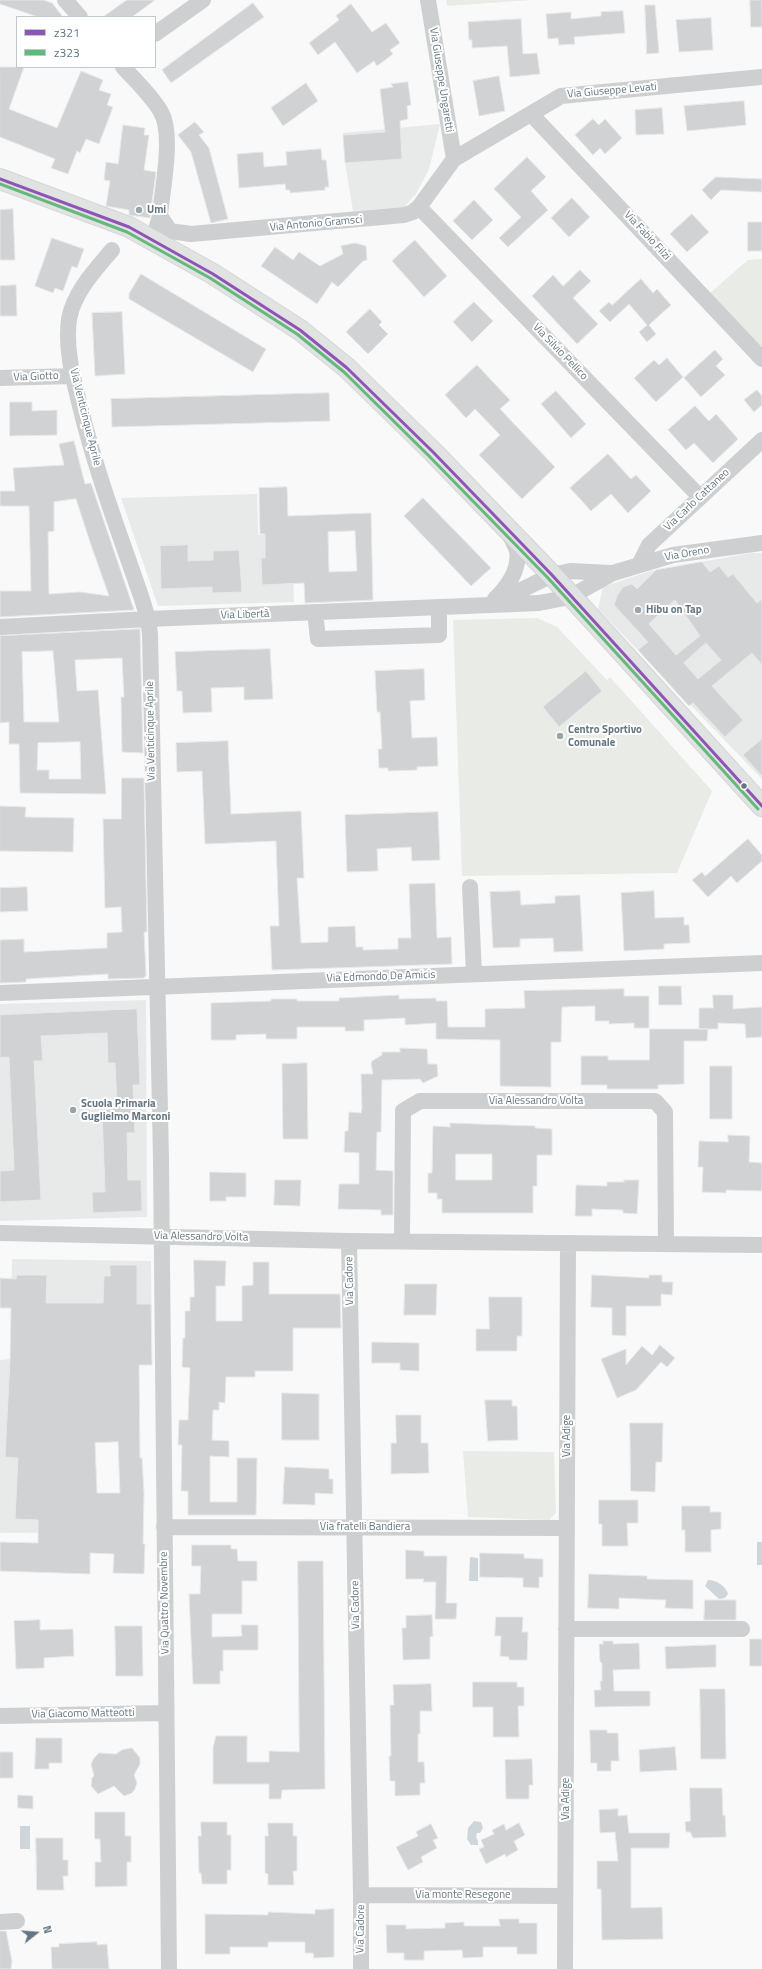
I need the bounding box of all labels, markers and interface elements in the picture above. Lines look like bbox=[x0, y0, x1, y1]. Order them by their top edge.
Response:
legend bbox=[16, 16, 156, 68]
text: z321 bbox=[54, 23, 80, 42]
street label: Via Giuseppe Ungaretti bbox=[426, 27, 456, 133]
text: z323 bbox=[54, 43, 80, 62]
street label: Via Giuseppe Levati bbox=[567, 81, 657, 101]
place label: Umi bbox=[147, 203, 166, 217]
marker: Umi bbox=[134, 205, 144, 215]
street label: Via Fabio Filzi bbox=[621, 209, 673, 263]
street label: Via Antonio Gramsci bbox=[269, 213, 363, 235]
street label: Via Silvio Pellico bbox=[530, 321, 590, 383]
street label: Via Venticinque Aprile bbox=[67, 367, 103, 467]
street label: Via Giotto bbox=[13, 370, 59, 384]
street label: Via Carlo Cattaneo bbox=[661, 466, 733, 534]
street label: Via Oreno bbox=[664, 544, 710, 564]
place label: Hibu on Tap bbox=[646, 603, 702, 617]
marker: Hibu on Tap bbox=[633, 605, 643, 615]
street label: Via Libertà bbox=[220, 608, 270, 622]
street label: Via Venticinque Aprile bbox=[144, 681, 158, 781]
place label: Centro Sportivo Comunale bbox=[568, 723, 642, 749]
marker: Centro Sportivo Comunale bbox=[555, 731, 565, 741]
unlabelled marker bbox=[739, 781, 749, 791]
street label: Via Edmondo De Amicis bbox=[326, 969, 436, 985]
street label: Via Alessandro Volta bbox=[489, 1094, 583, 1108]
place label: Scuola Primaria Guglielmo Marconi bbox=[81, 1097, 170, 1123]
marker: Scuola Primaria Guglielmo Marconi bbox=[68, 1105, 78, 1115]
street label: Via Alessandro Volta bbox=[154, 1230, 248, 1244]
street label: Via Cadore bbox=[343, 1256, 357, 1306]
street label: Via Adige bbox=[560, 1415, 574, 1457]
street label: Via fratelli Bandiera bbox=[320, 1520, 410, 1534]
street label: Via Quattro Novembre bbox=[158, 1551, 172, 1655]
street label: Via Cadore bbox=[349, 1580, 363, 1630]
street label: Via Giacomo Matteotti bbox=[31, 1706, 135, 1722]
street label: Via Adige bbox=[559, 1778, 573, 1820]
street label: Via monte Resegone bbox=[415, 1888, 511, 1902]
street label: Via Cadore bbox=[354, 1904, 368, 1954]
north arrow bbox=[16, 1913, 56, 1953]
text: N bbox=[39, 1924, 56, 1935]

